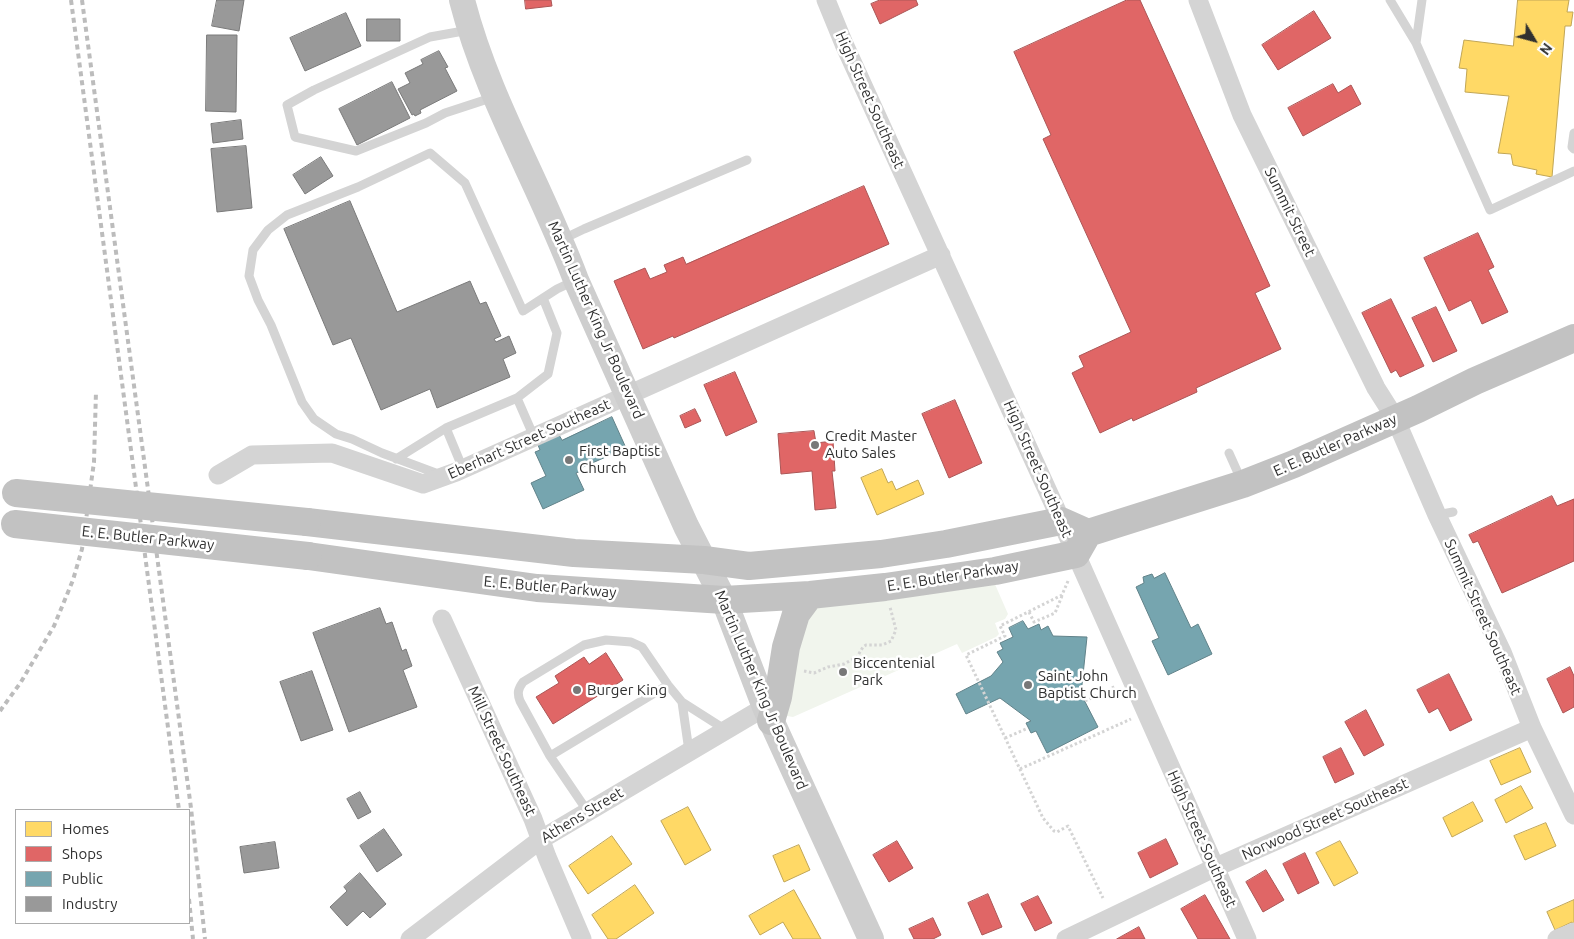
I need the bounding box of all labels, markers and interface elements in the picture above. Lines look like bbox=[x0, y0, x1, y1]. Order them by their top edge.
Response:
north arrow bbox=[1509, 15, 1559, 65]
street label: High Street Southeast bbox=[832, 29, 908, 171]
text: N bbox=[1536, 40, 1556, 58]
street label: Summit Street bbox=[1261, 164, 1319, 260]
street label: Martin Luther King Jr Boulevard bbox=[544, 218, 648, 422]
street label: Eberhart Street Southeast bbox=[445, 395, 613, 483]
street label: High Street Southeast bbox=[1000, 398, 1076, 540]
street label: E. E. Butler Parkway bbox=[1271, 410, 1399, 480]
place label: Credit Master Auto Sales bbox=[825, 427, 917, 462]
marker: Credit Master Auto Sales bbox=[809, 439, 821, 451]
place label: First Baptist Church bbox=[579, 442, 660, 477]
marker: First Baptist Church bbox=[563, 454, 575, 466]
street label: E. E. Butler Parkway bbox=[81, 522, 215, 554]
street label: Summit Street Southeast bbox=[1440, 536, 1526, 698]
street label: E. E. Butler Parkway bbox=[886, 557, 1020, 595]
street label: E. E. Butler Parkway bbox=[483, 572, 617, 602]
street label: Martin Luther King Jr Boulevard bbox=[711, 588, 811, 792]
place label: Biccentenial Park bbox=[853, 654, 935, 689]
marker: Biccentenial Park bbox=[837, 666, 849, 678]
place label: Saint John Baptist Church bbox=[1038, 667, 1137, 702]
marker: Saint John Baptist Church bbox=[1022, 679, 1034, 691]
place label: Burger King bbox=[587, 681, 667, 699]
street label: Mill Street Southeast bbox=[464, 683, 540, 819]
marker: Burger King bbox=[571, 684, 583, 696]
street label: High Street Southeast bbox=[1164, 768, 1240, 910]
street label: Norwood Street Southeast bbox=[1239, 774, 1411, 864]
street label: Athens Street bbox=[538, 783, 626, 847]
legend bbox=[15, 809, 190, 924]
text: Homes bbox=[62, 820, 109, 837]
text: Shops bbox=[62, 845, 103, 862]
text: Public bbox=[62, 870, 103, 887]
text: Industry bbox=[62, 895, 117, 912]

